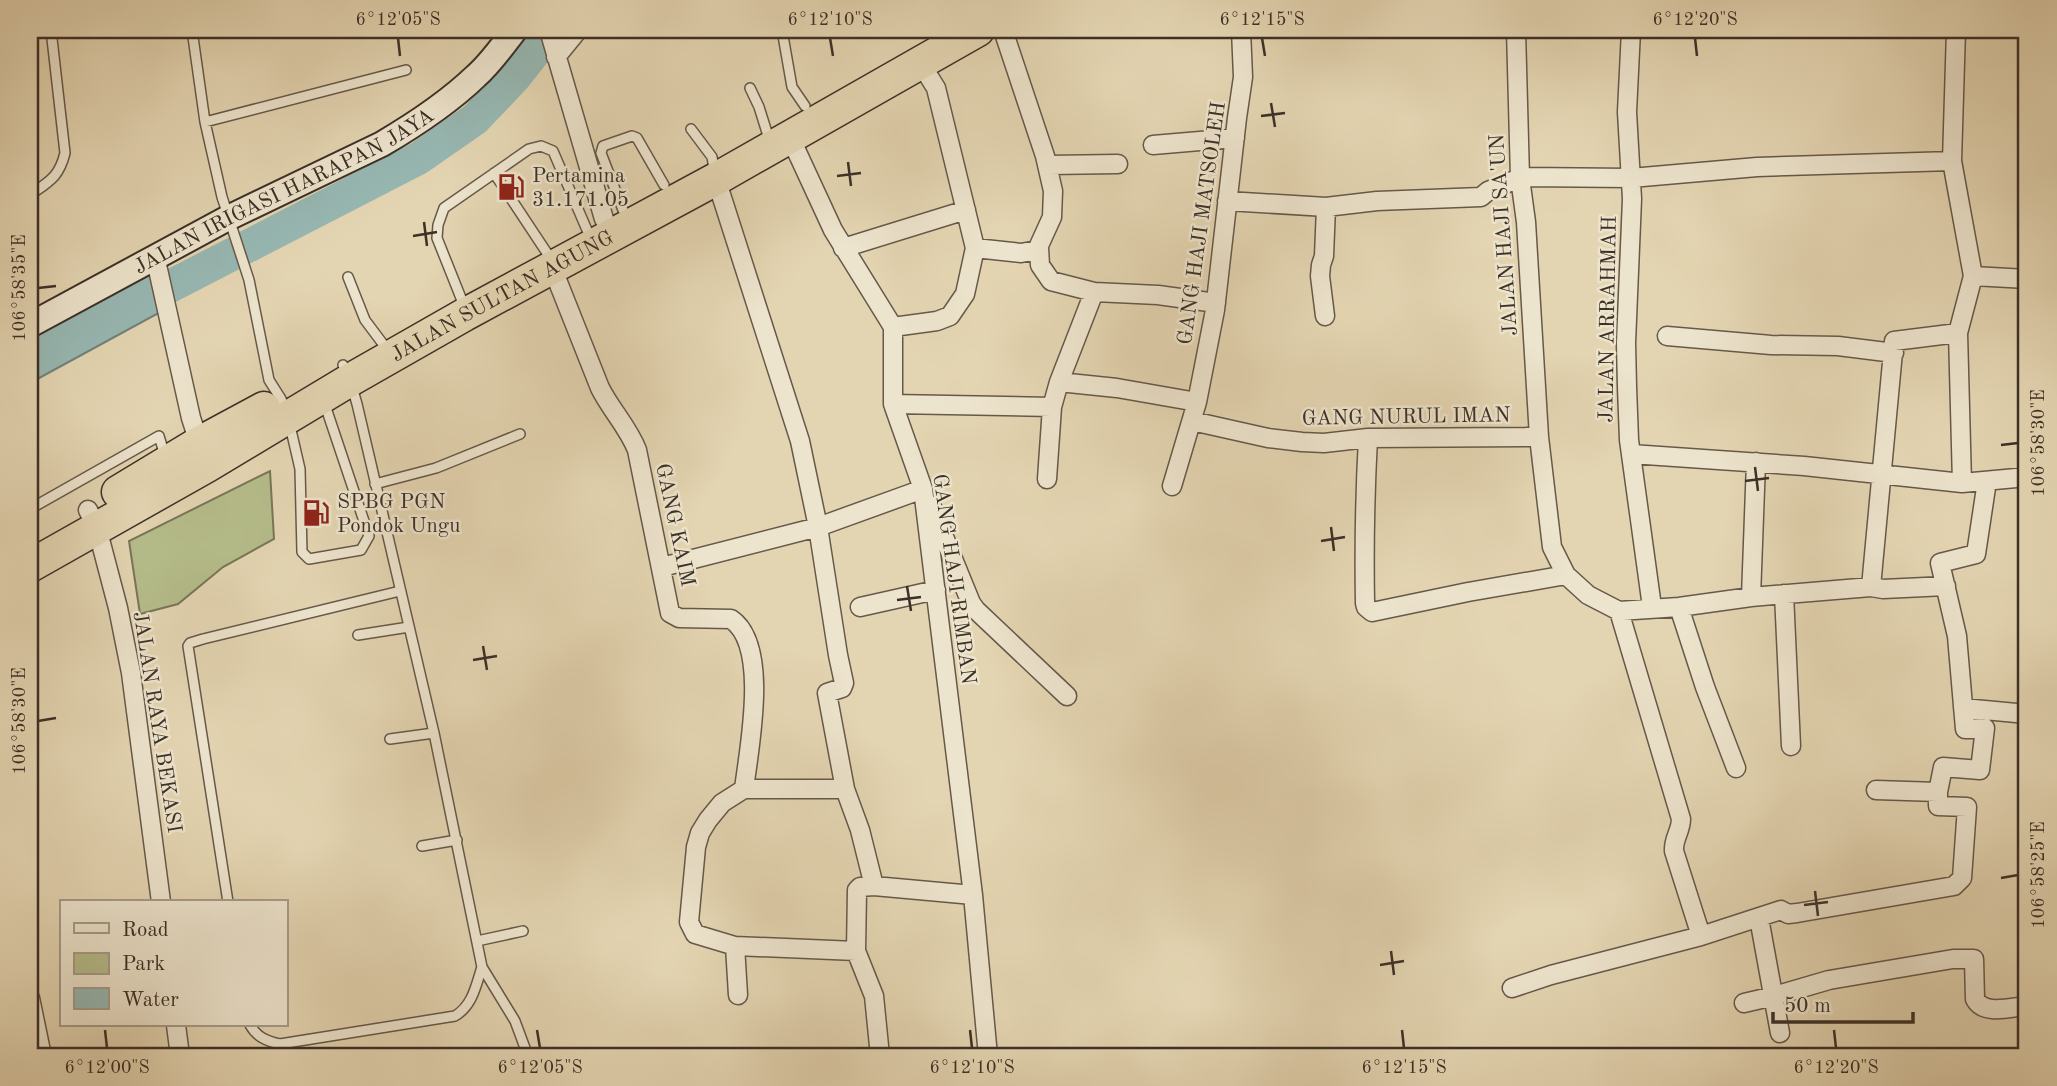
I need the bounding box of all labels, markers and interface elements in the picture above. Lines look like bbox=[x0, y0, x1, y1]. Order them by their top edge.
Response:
text: 6°12'05"S bbox=[355, 11, 441, 29]
text: 6°12'10"S bbox=[787, 11, 873, 29]
text: 6°12'15"S bbox=[1219, 11, 1305, 29]
text: 6°12'20"S bbox=[1652, 11, 1738, 29]
street label: GANG HAJI MATSOLEH bbox=[1175, 100, 1230, 346]
street label: JALAN IRIGASI HARAPAN JAYA bbox=[131, 105, 438, 279]
street label: JALAN HAJI SA'UN bbox=[1487, 133, 1522, 337]
place label: Pertamina 31.171.05 bbox=[532, 166, 629, 211]
fuel station icon: Pertamina 31.171.05 bbox=[496, 172, 526, 202]
street label: JALAN ARRAHMAH bbox=[1596, 215, 1621, 423]
street label: JALAN SULTAN AGUNG bbox=[388, 227, 617, 366]
text: 106°58'35"E bbox=[11, 234, 29, 342]
text: 106°58'30"E bbox=[2030, 389, 2048, 497]
street label: GANG NURUL IMAN bbox=[1301, 405, 1511, 430]
street label: GANG KAIM bbox=[651, 462, 698, 589]
street label: GANG HAJI RIMBAN bbox=[928, 473, 979, 686]
place label: SPBG PGN Pondok Ungu bbox=[337, 492, 460, 537]
fuel station icon: SPBG PGN Pondok Ungu bbox=[301, 498, 331, 528]
street label: JALAN RAYA BEKASI bbox=[129, 610, 184, 834]
text: 106°58'30"E bbox=[11, 667, 29, 775]
text: 106°58'25"E bbox=[2030, 821, 2048, 929]
legend bbox=[60, 900, 287, 1026]
text: Road bbox=[122, 920, 169, 941]
text: Park bbox=[122, 954, 165, 975]
scale bar bbox=[1773, 981, 1913, 1025]
text: Water bbox=[122, 990, 179, 1011]
text: 50 m bbox=[1784, 996, 1831, 1017]
text: 6°12'00"S bbox=[64, 1059, 150, 1077]
text: 6°12'05"S bbox=[497, 1059, 583, 1077]
text: 6°12'10"S bbox=[929, 1059, 1015, 1077]
text: 6°12'15"S bbox=[1361, 1059, 1447, 1077]
text: 6°12'20"S bbox=[1793, 1059, 1879, 1077]

